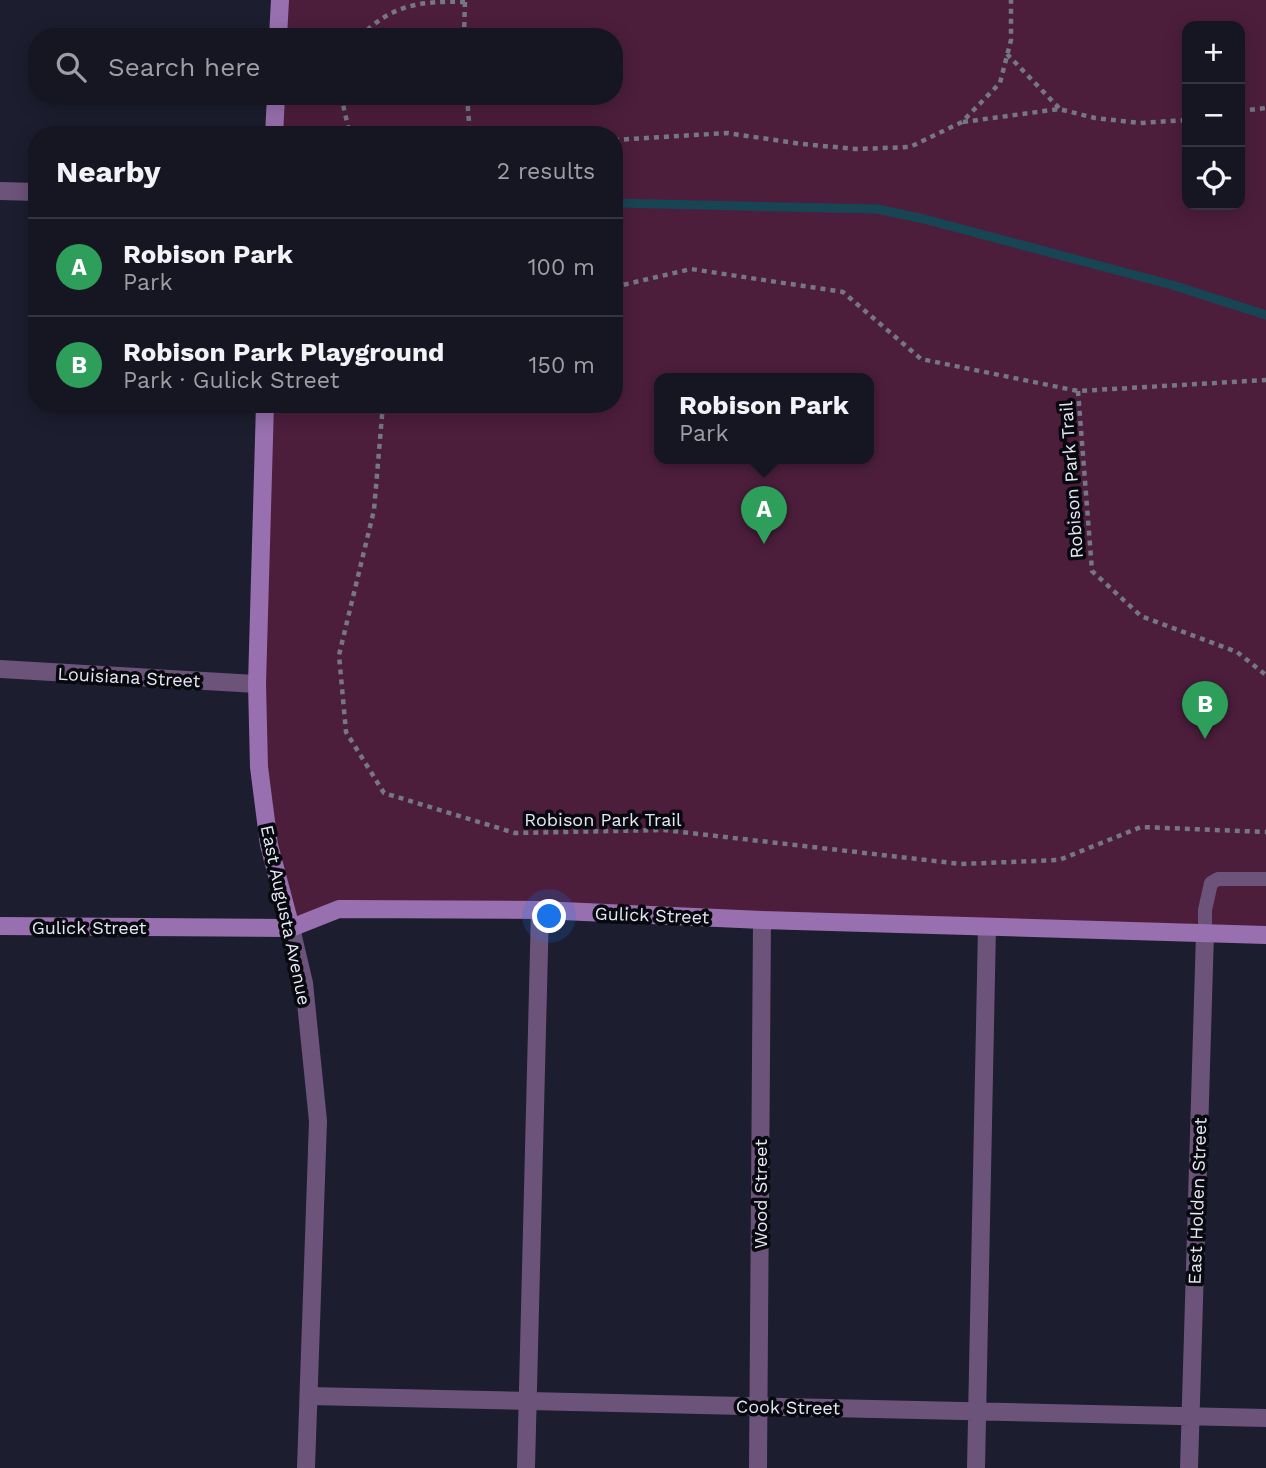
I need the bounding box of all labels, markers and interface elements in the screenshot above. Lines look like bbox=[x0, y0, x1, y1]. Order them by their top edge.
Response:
map controls bbox=[1182, 21, 1245, 210]
button: + bbox=[1182, 21, 1245, 84]
search box bbox=[28, 28, 623, 105]
icon: search bbox=[52, 48, 90, 86]
text: Search here bbox=[108, 52, 260, 82]
button: − bbox=[1182, 84, 1245, 147]
button: locate bbox=[1182, 147, 1245, 210]
text: Nearby bbox=[56, 154, 161, 189]
text: 2 results bbox=[497, 158, 595, 185]
text: Robison Park bbox=[123, 239, 293, 269]
text: A bbox=[71, 254, 87, 281]
text: 100 m bbox=[528, 254, 595, 281]
text: Park bbox=[123, 269, 172, 296]
text: Robison Park Playground bbox=[123, 337, 444, 367]
text: B bbox=[71, 352, 87, 379]
text: 150 m bbox=[529, 352, 595, 379]
text: Park · Gulick Street bbox=[123, 367, 339, 394]
popup bbox=[654, 373, 874, 464]
text: Robison Park bbox=[679, 390, 849, 420]
street label: Robison Park Trail bbox=[1055, 400, 1087, 559]
text: Park bbox=[679, 420, 729, 447]
pin: A bbox=[741, 486, 787, 544]
street label: Louisiana Street bbox=[57, 663, 201, 691]
pin: B bbox=[1182, 681, 1228, 739]
street label: Robison Park Trail bbox=[524, 809, 682, 830]
street label: East Augusta Avenue bbox=[257, 823, 315, 1007]
your location bbox=[532, 899, 566, 933]
street label: Gulick Street bbox=[594, 903, 710, 928]
street label: Gulick Street bbox=[32, 917, 147, 938]
street label: East Holden Street bbox=[1184, 1117, 1210, 1285]
street label: Wood Street bbox=[750, 1139, 771, 1249]
street label: Cook Street bbox=[736, 1396, 841, 1418]

